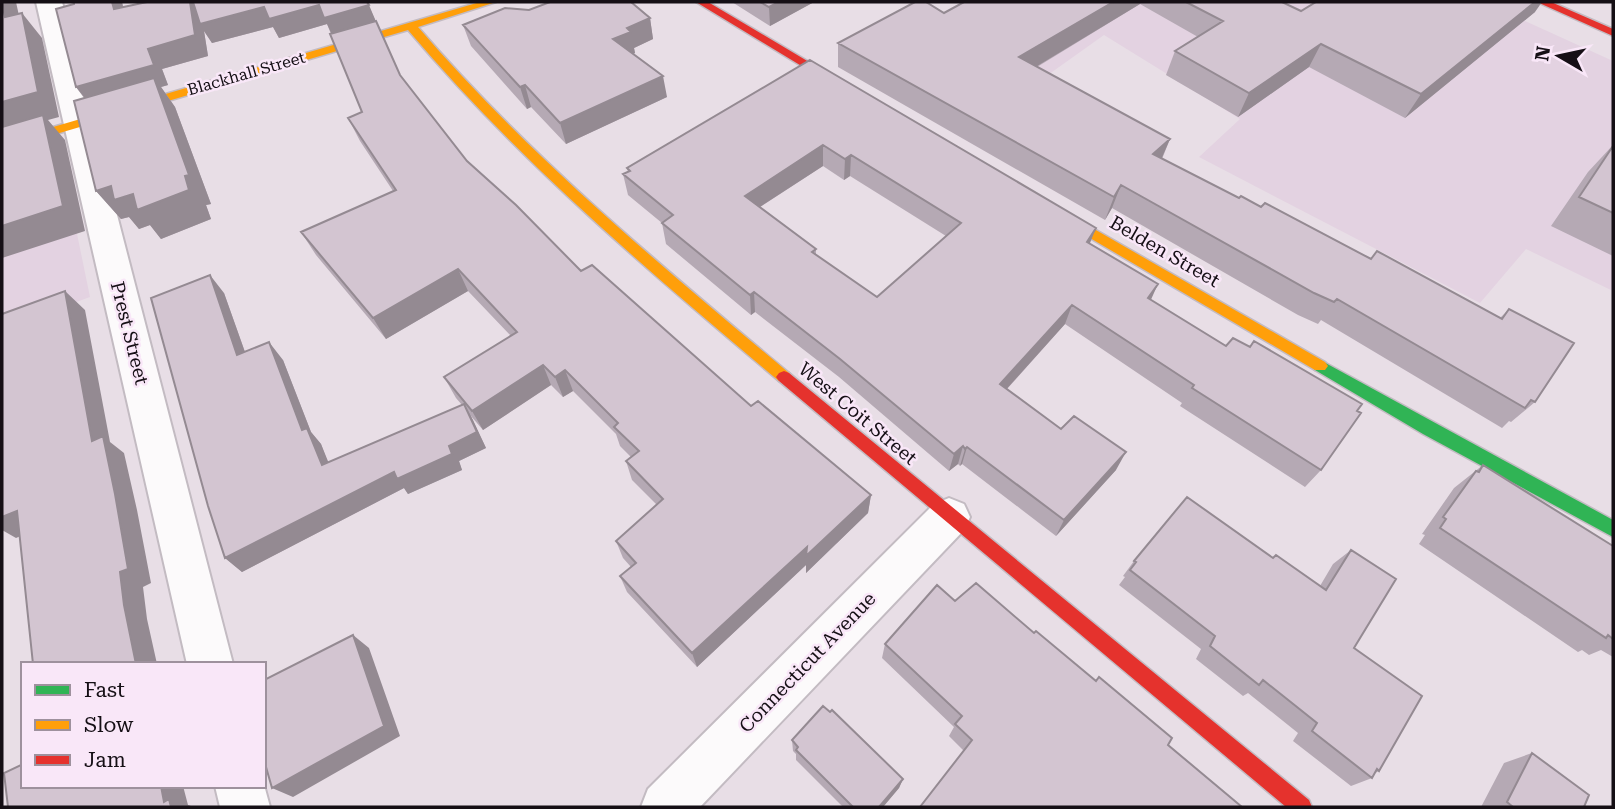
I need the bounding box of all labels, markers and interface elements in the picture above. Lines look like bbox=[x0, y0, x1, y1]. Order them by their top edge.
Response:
north arrow bbox=[1524, 21, 1594, 91]
text: N bbox=[1530, 44, 1555, 62]
street label: Blackhall Street bbox=[185, 48, 307, 99]
street label: Belden Street bbox=[1106, 211, 1224, 292]
street label: Prest Street bbox=[106, 279, 153, 387]
street label: West Coit Street bbox=[794, 357, 922, 470]
street label: Connecticut Avenue bbox=[734, 587, 880, 737]
legend bbox=[21, 662, 266, 788]
text: Fast bbox=[84, 678, 125, 702]
text: Slow bbox=[84, 713, 134, 737]
text: Jam bbox=[84, 748, 126, 772]

